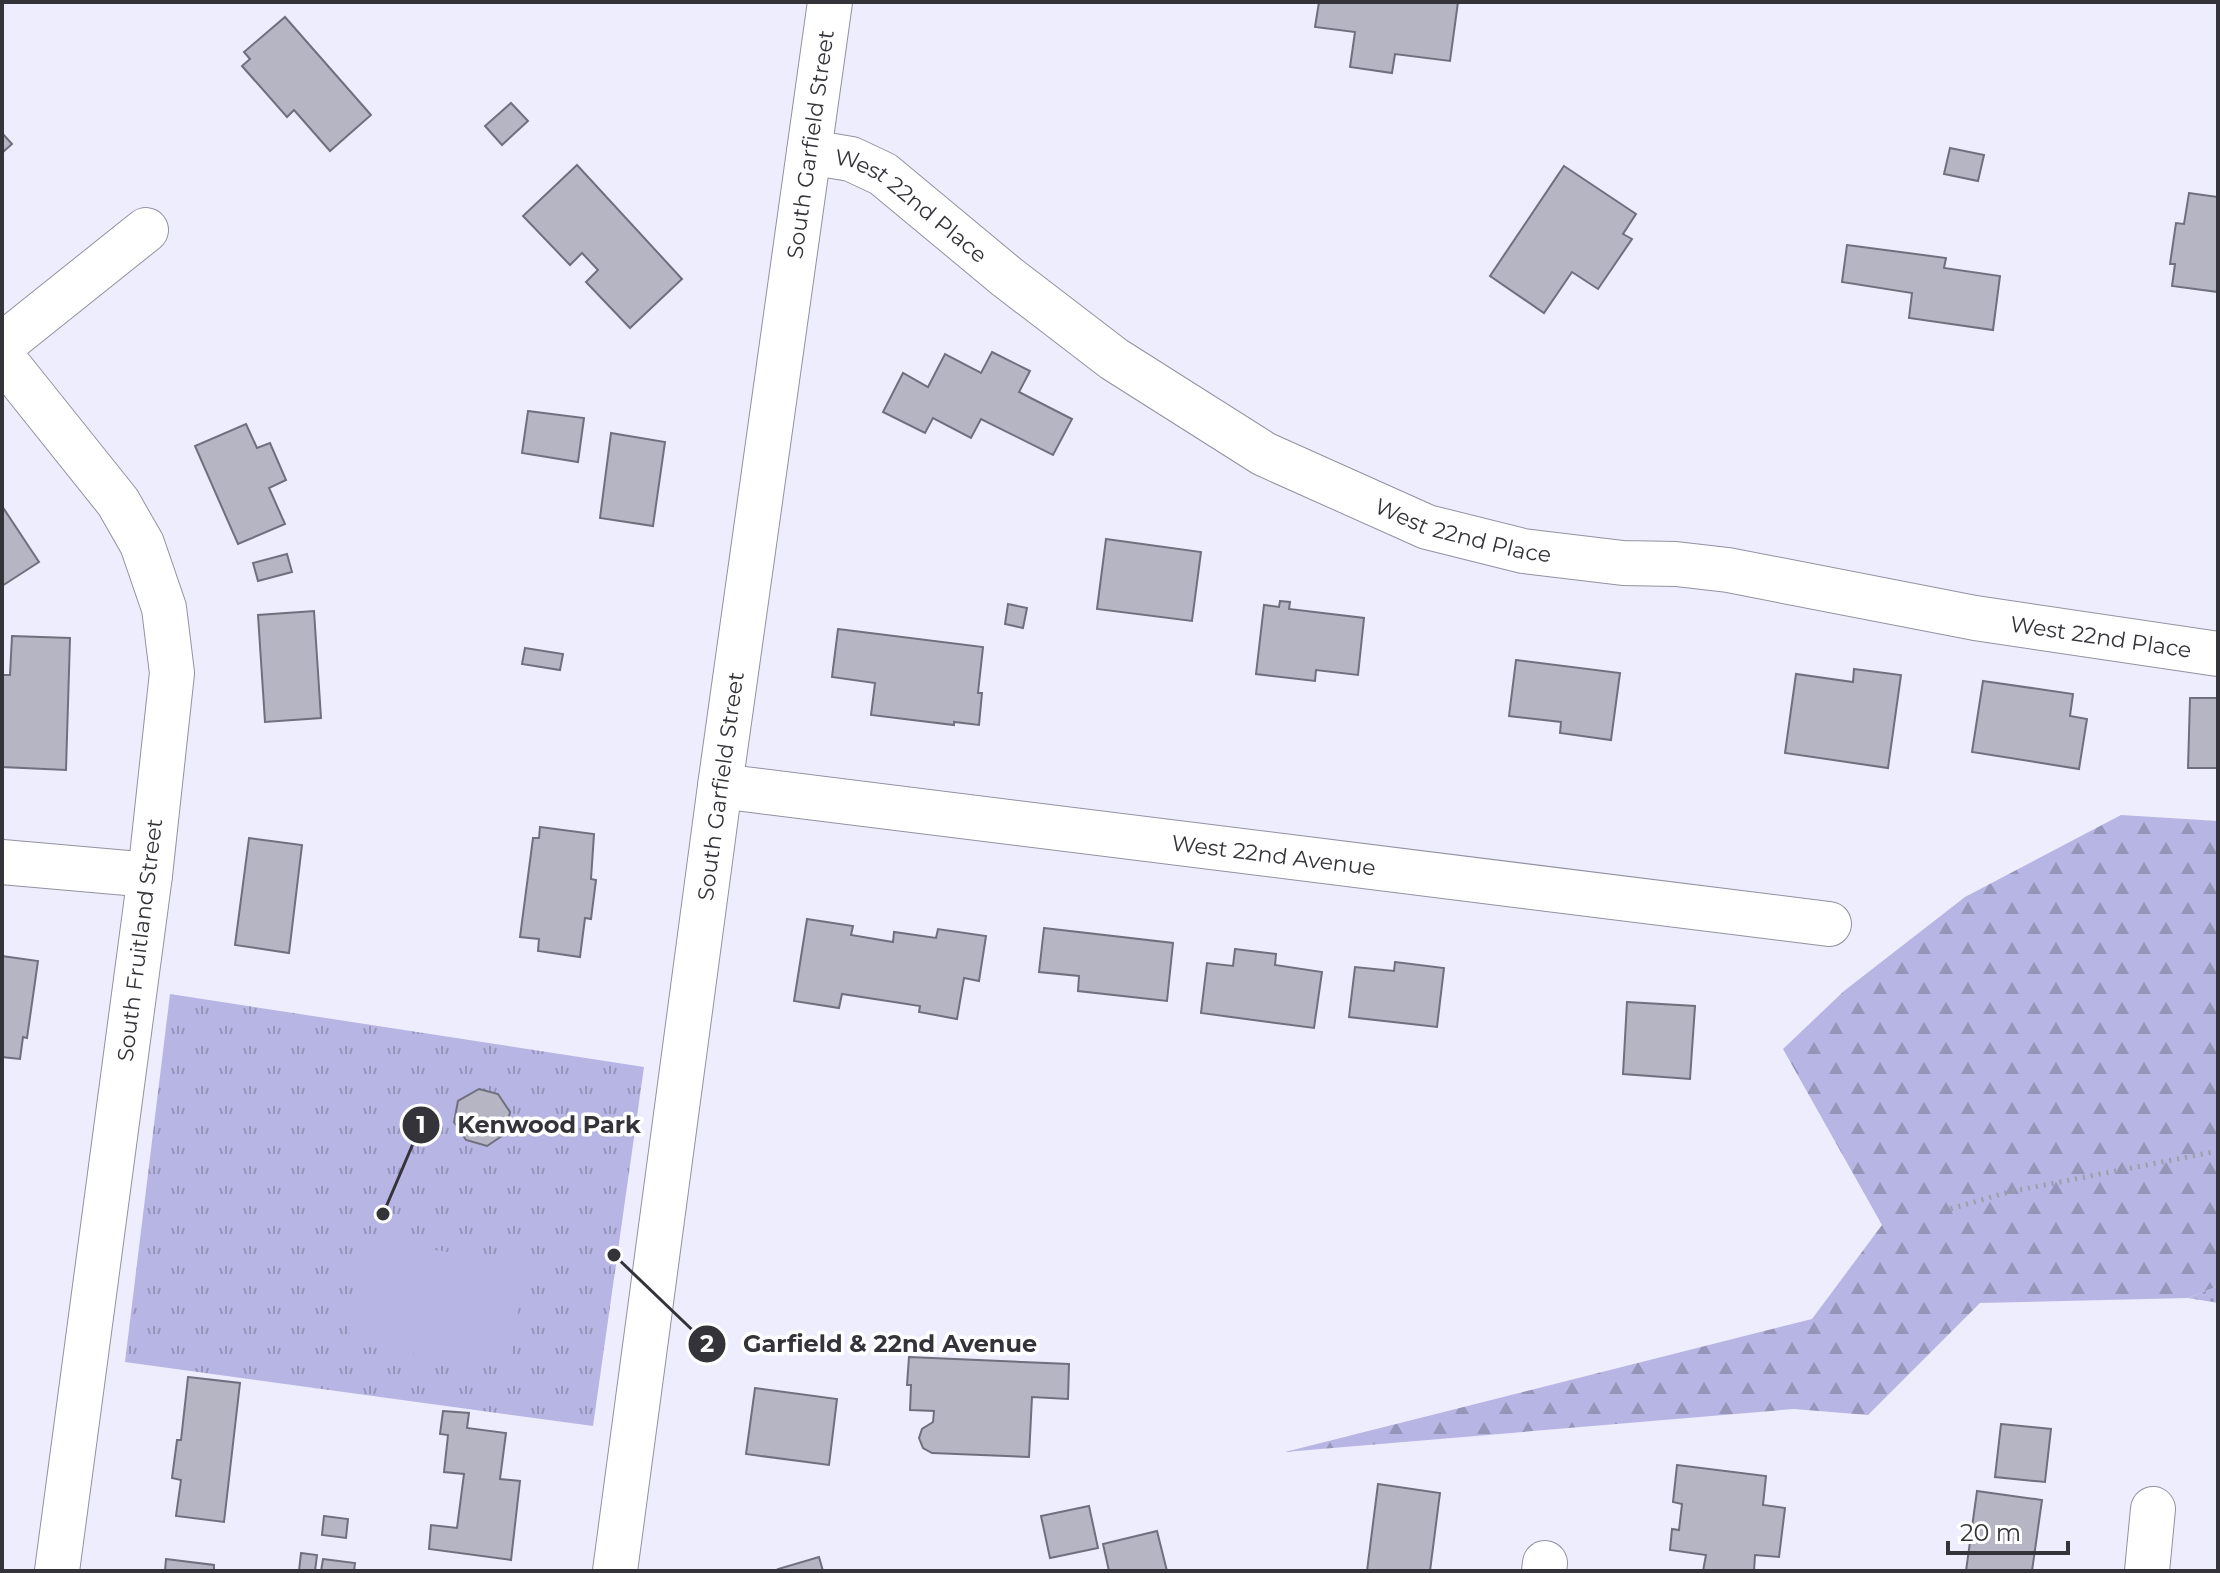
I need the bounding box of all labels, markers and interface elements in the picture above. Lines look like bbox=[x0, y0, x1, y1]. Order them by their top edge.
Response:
street label: South Garfield Street bbox=[781, 28, 839, 260]
street label: West 22nd Place bbox=[833, 143, 993, 268]
street label: West 22nd Place bbox=[1371, 492, 1553, 568]
street label: West 22nd Place bbox=[2009, 610, 2193, 663]
street label: South Garfield Street bbox=[691, 670, 749, 902]
street label: South Fruitland Street bbox=[112, 817, 168, 1063]
street label: West 22nd Avenue bbox=[1170, 829, 1377, 881]
callout: Kenwood Park bbox=[401, 1101, 657, 1149]
text: 1 bbox=[416, 1110, 426, 1139]
text: Kenwood Park bbox=[457, 1110, 641, 1139]
callout: Garfield & 22nd Avenue bbox=[687, 1320, 1053, 1368]
text: 2 bbox=[700, 1329, 714, 1358]
text: Garfield & 22nd Avenue bbox=[743, 1329, 1037, 1358]
scale bar bbox=[1948, 1505, 2068, 1555]
text: 20 m bbox=[1960, 1518, 2021, 1547]

